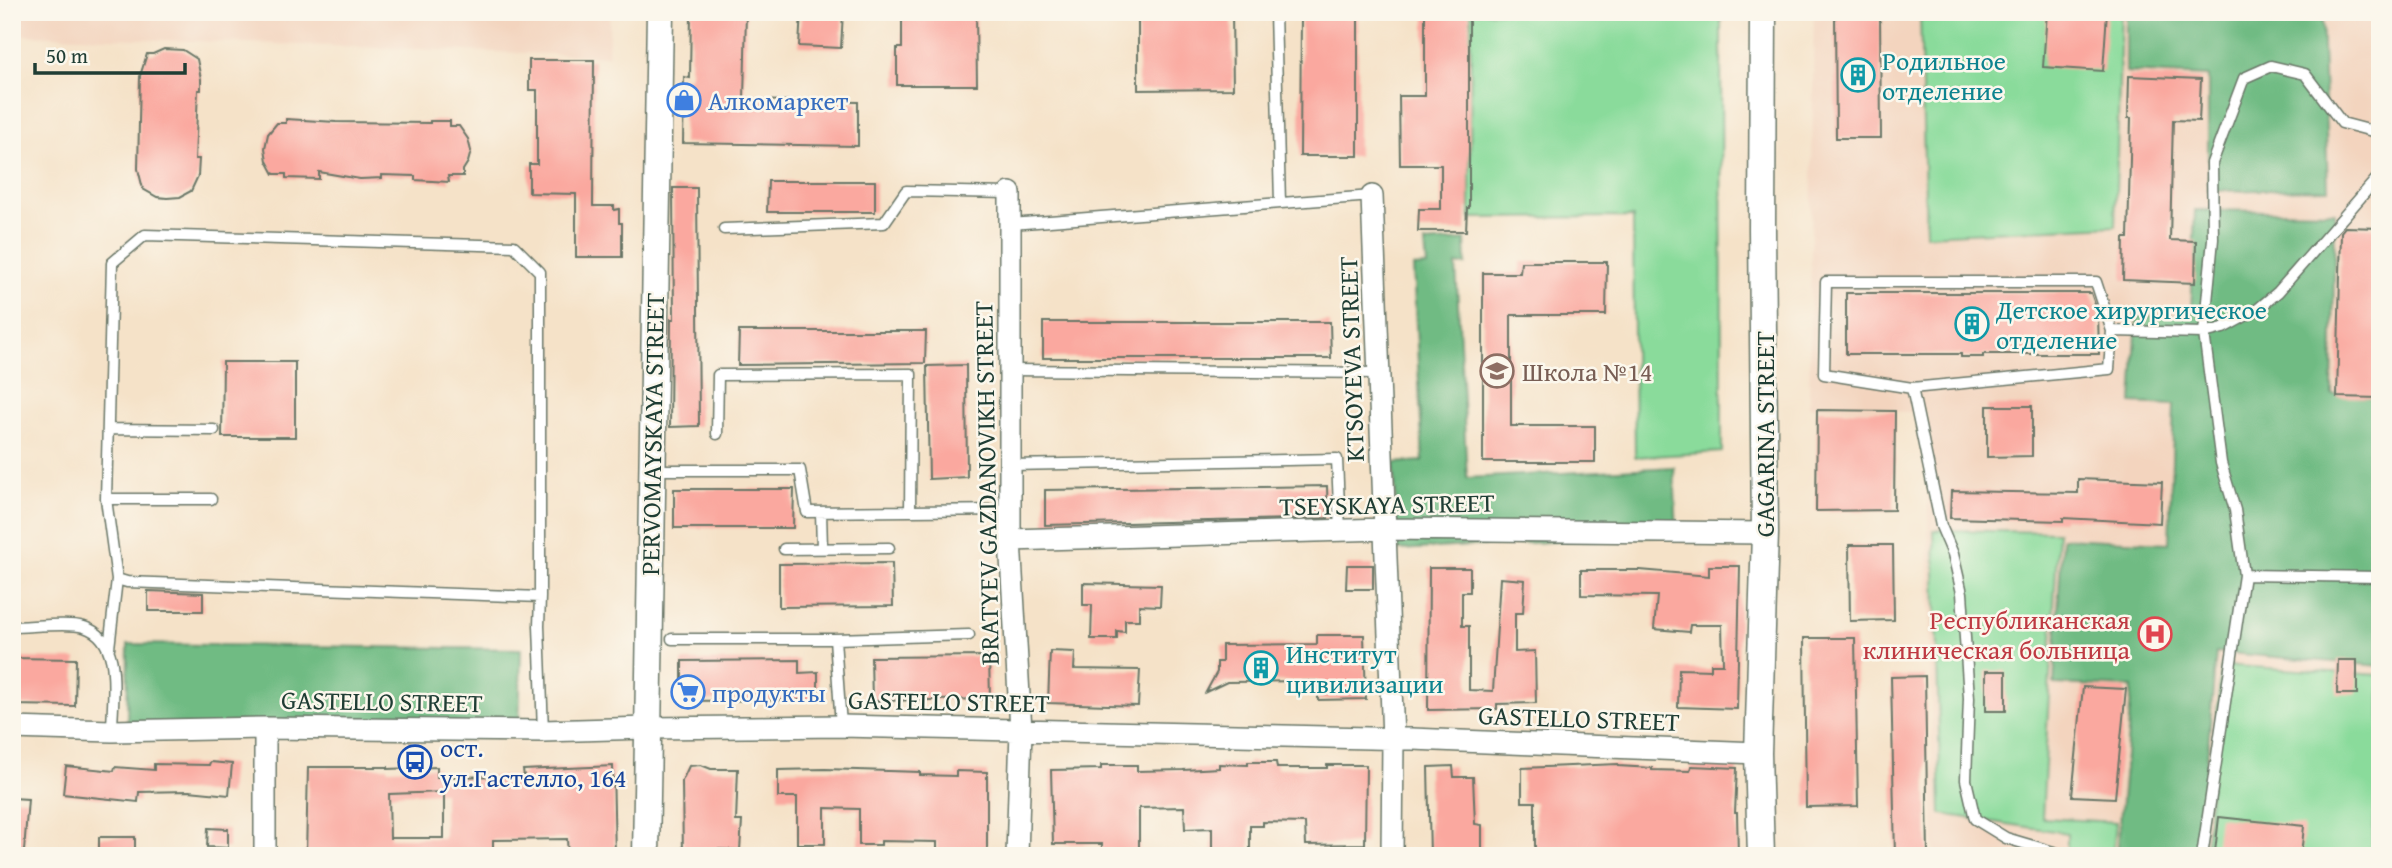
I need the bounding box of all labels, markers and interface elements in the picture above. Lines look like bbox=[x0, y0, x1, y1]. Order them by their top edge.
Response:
scale bar bbox=[35, 32, 186, 76]
text: 50 m bbox=[46, 40, 88, 71]
place label: Родильное отделение bbox=[1882, 41, 2006, 110]
building icon: Родильное отделение bbox=[1839, 56, 1877, 94]
shop icon: Алкомаркет bbox=[665, 81, 703, 119]
place label: Алкомаркет bbox=[708, 81, 849, 120]
street label: KTSOYEVA STREET bbox=[1328, 255, 1374, 462]
place label: Детское хирургическое отделение bbox=[1995, 290, 2267, 359]
street label: PERVOMAYSKAYA STREET bbox=[630, 292, 674, 576]
street label: BRATYEV GAZDANOVIKH STREET bbox=[963, 300, 1009, 666]
building icon: Детское хирургическое отделение bbox=[1953, 305, 1991, 343]
street label: GAGARINA STREET bbox=[1745, 330, 1784, 537]
school or university icon: Школа №14 bbox=[1478, 352, 1516, 390]
place label: Школа №14 bbox=[1522, 352, 1653, 391]
street label: TSEYSKAYA STREET bbox=[1279, 483, 1495, 525]
place label: Республиканская клиническая больница bbox=[1863, 600, 2131, 669]
hospital icon: Республиканская клиническая больница bbox=[2136, 615, 2174, 653]
place label: Институт цивилизации bbox=[1286, 634, 1444, 703]
building icon: Институт цивилизации bbox=[1242, 649, 1280, 687]
supermarket icon: продукты bbox=[669, 673, 707, 711]
place label: продукты bbox=[712, 673, 826, 712]
street label: GASTELLO STREET bbox=[281, 680, 483, 722]
street label: GASTELLO STREET bbox=[848, 680, 1050, 722]
street label: GASTELLO STREET bbox=[1478, 695, 1681, 741]
place label: ост. ул.Гастелло, 164 bbox=[439, 728, 627, 797]
bus stop icon: ост. ул.Гастелло, 164 bbox=[396, 743, 434, 781]

